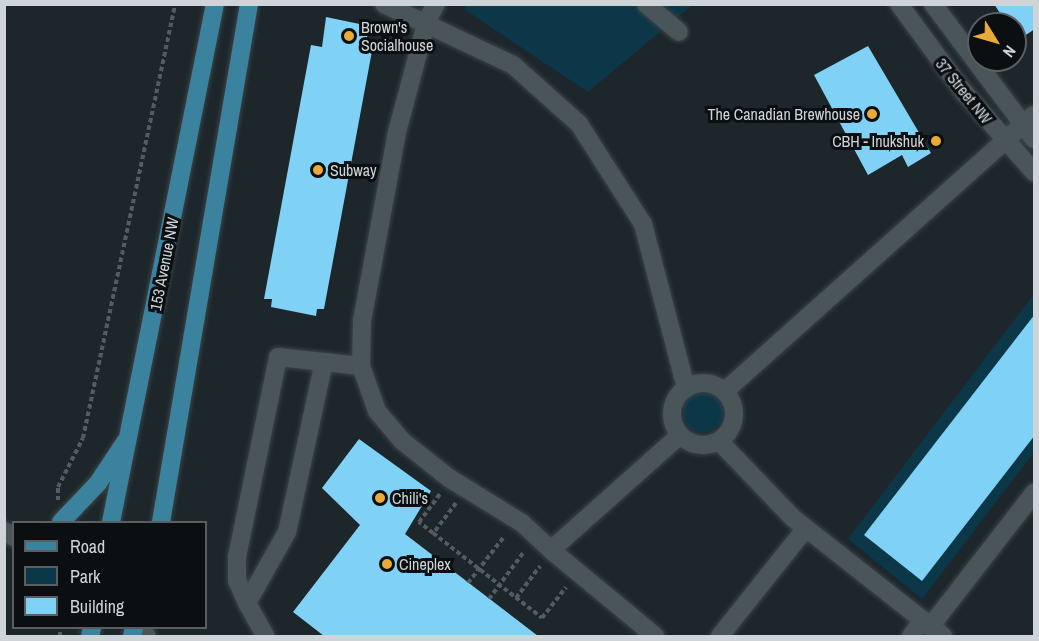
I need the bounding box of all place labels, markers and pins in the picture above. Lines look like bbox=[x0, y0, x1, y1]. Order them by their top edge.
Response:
place label: Brown's Socialhouse bbox=[361, 17, 433, 55]
marker: Brown's Socialhouse bbox=[342, 29, 356, 43]
place label: The Canadian Brewhouse bbox=[708, 104, 860, 124]
marker: The Canadian Brewhouse bbox=[865, 107, 879, 121]
place label: CBH - Inukshuk bbox=[832, 131, 924, 151]
marker: CBH - Inukshuk bbox=[929, 134, 943, 148]
place label: Subway bbox=[330, 160, 377, 180]
marker: Subway bbox=[311, 163, 325, 177]
place label: Chili's bbox=[392, 488, 428, 508]
marker: Chili's bbox=[373, 491, 387, 505]
place label: Cineplex bbox=[399, 554, 451, 574]
marker: Cineplex bbox=[380, 557, 394, 571]

